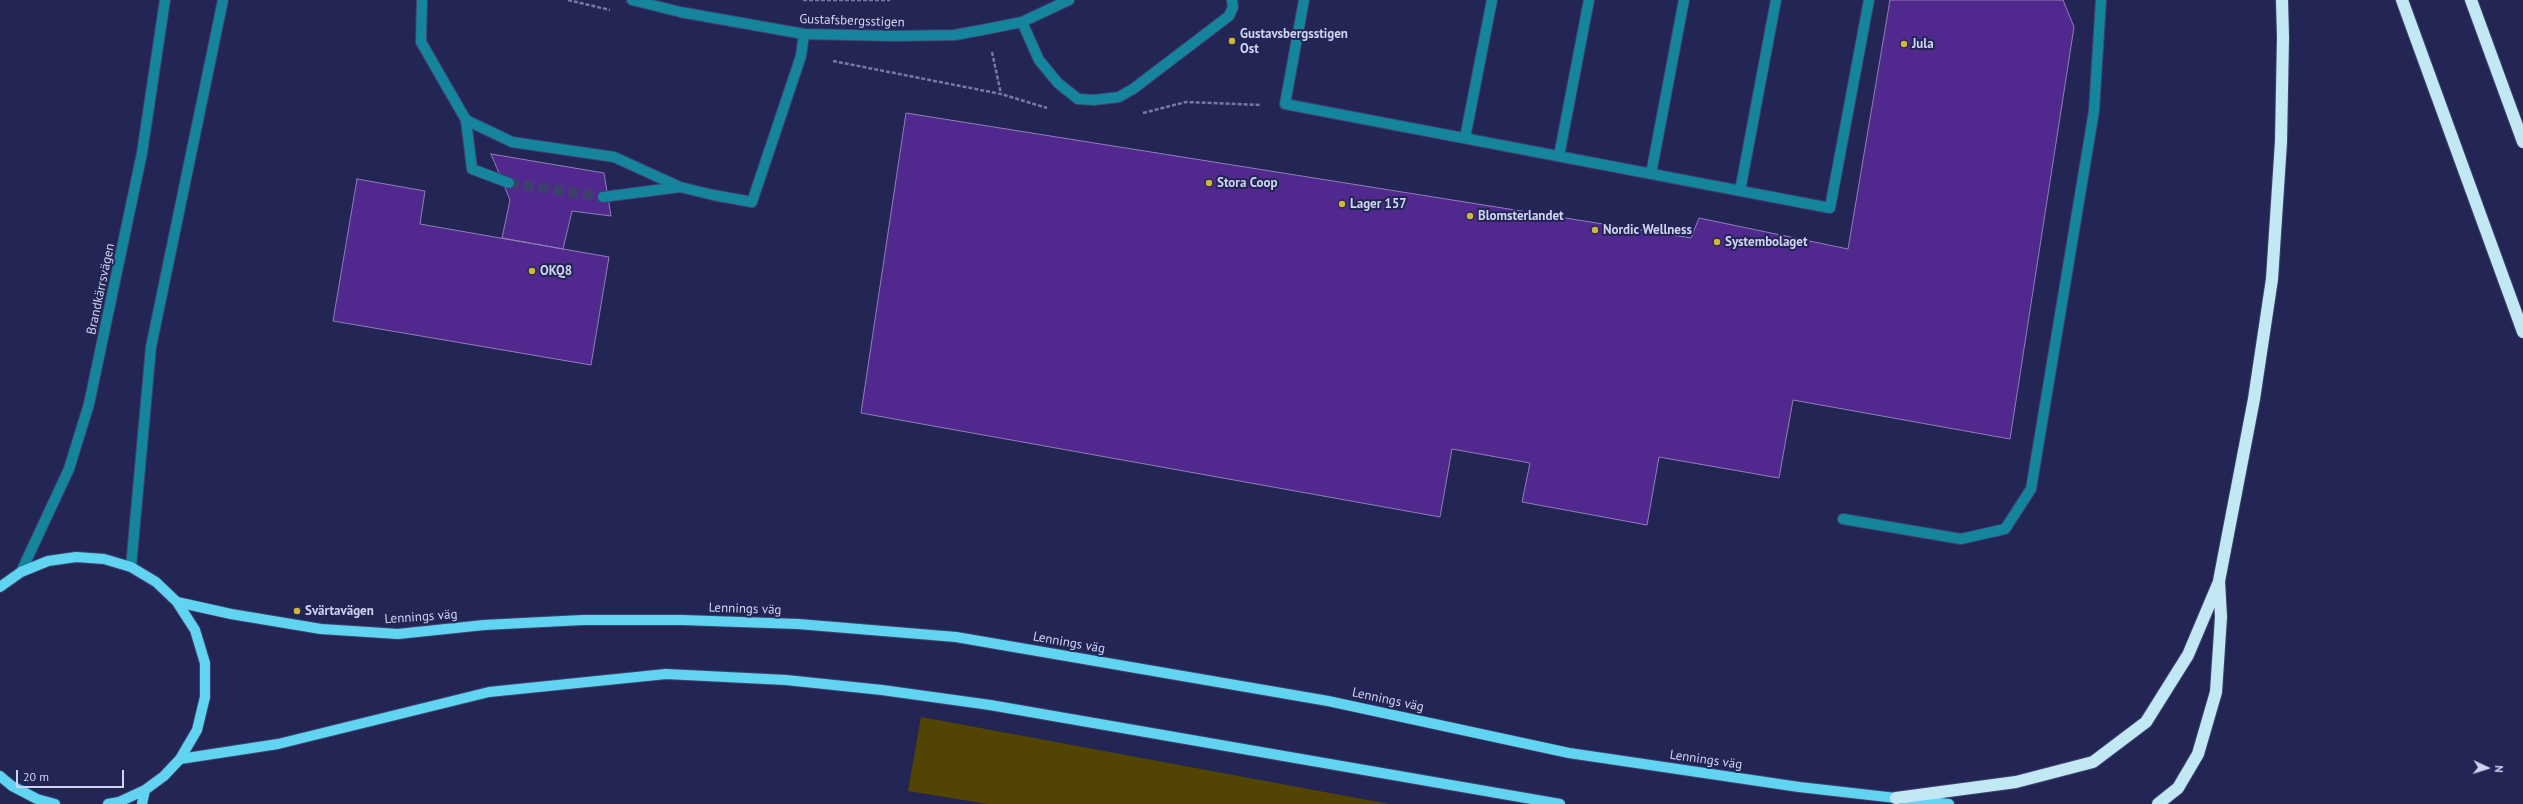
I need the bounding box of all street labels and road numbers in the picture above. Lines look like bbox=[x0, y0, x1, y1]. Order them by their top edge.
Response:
street label: Gustafsbergsstigen bbox=[799, 11, 905, 31]
street label: Brandkärrsvägen bbox=[84, 242, 118, 336]
street label: Lennings väg bbox=[708, 600, 782, 618]
street label: Lennings väg bbox=[384, 607, 458, 627]
street label: Lennings väg bbox=[1032, 629, 1106, 657]
street label: Lennings väg bbox=[1351, 685, 1425, 715]
street label: Lennings väg bbox=[1669, 747, 1743, 773]

